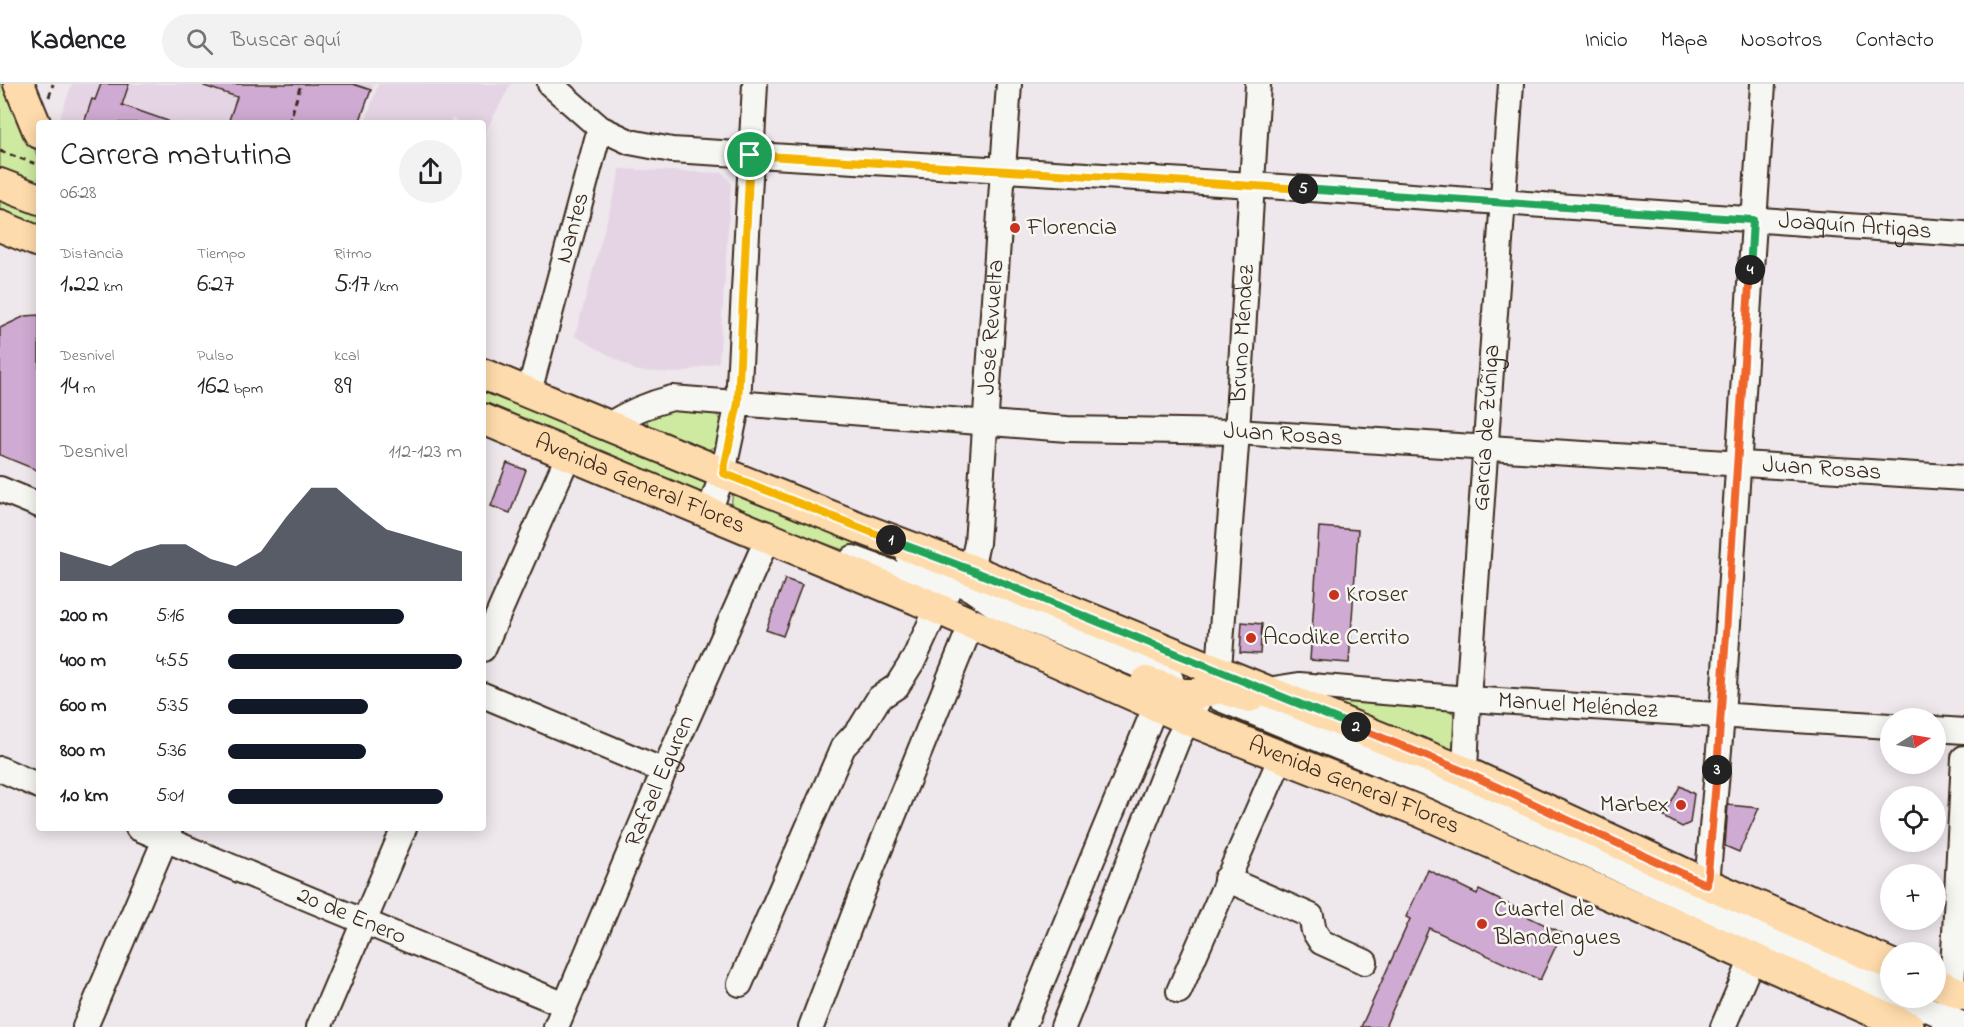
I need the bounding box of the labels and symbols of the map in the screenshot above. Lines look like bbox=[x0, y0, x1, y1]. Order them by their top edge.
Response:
pin bbox=[724, 129, 775, 180]
pin: 5 bbox=[1288, 174, 1318, 204]
street label: Nantes bbox=[547, 188, 599, 267]
street label: Joaquín Artigas bbox=[1777, 204, 1933, 249]
place label: Florencia bbox=[1026, 211, 1117, 246]
marker: Florencia bbox=[1008, 221, 1022, 235]
pin: 4 bbox=[1735, 255, 1765, 285]
street label: José Revuelta bbox=[970, 258, 1014, 396]
street label: Bruno Méndez bbox=[1221, 263, 1265, 406]
street label: García de Zúñiga bbox=[1464, 343, 1510, 512]
street label: Juan Rosas bbox=[1223, 414, 1344, 456]
street label: Avenida General Flores bbox=[529, 425, 751, 544]
street label: Juan Rosas bbox=[1761, 448, 1883, 490]
pin: 1 bbox=[876, 525, 906, 555]
place label: Kroser bbox=[1346, 578, 1409, 613]
marker: Kroser bbox=[1327, 588, 1341, 602]
place label: Acodike Cerrito bbox=[1263, 621, 1410, 656]
marker: Acodike Cerrito bbox=[1244, 631, 1258, 645]
street label: Manuel Meléndez bbox=[1497, 683, 1660, 729]
north arrow bbox=[1880, 708, 1946, 774]
street label: Rafael Eguren bbox=[616, 710, 704, 852]
pin: 2 bbox=[1341, 712, 1371, 742]
street label: Avenida General Flores bbox=[1243, 728, 1465, 844]
pin: 3 bbox=[1702, 755, 1732, 785]
place label: Marbex bbox=[1600, 788, 1669, 823]
marker: Marbex bbox=[1674, 798, 1688, 812]
street label: 20 de Enero bbox=[291, 878, 412, 955]
place label: Cuartel de Blandengues bbox=[1493, 893, 1621, 956]
marker: Cuartel de Blandengues bbox=[1475, 917, 1489, 931]

